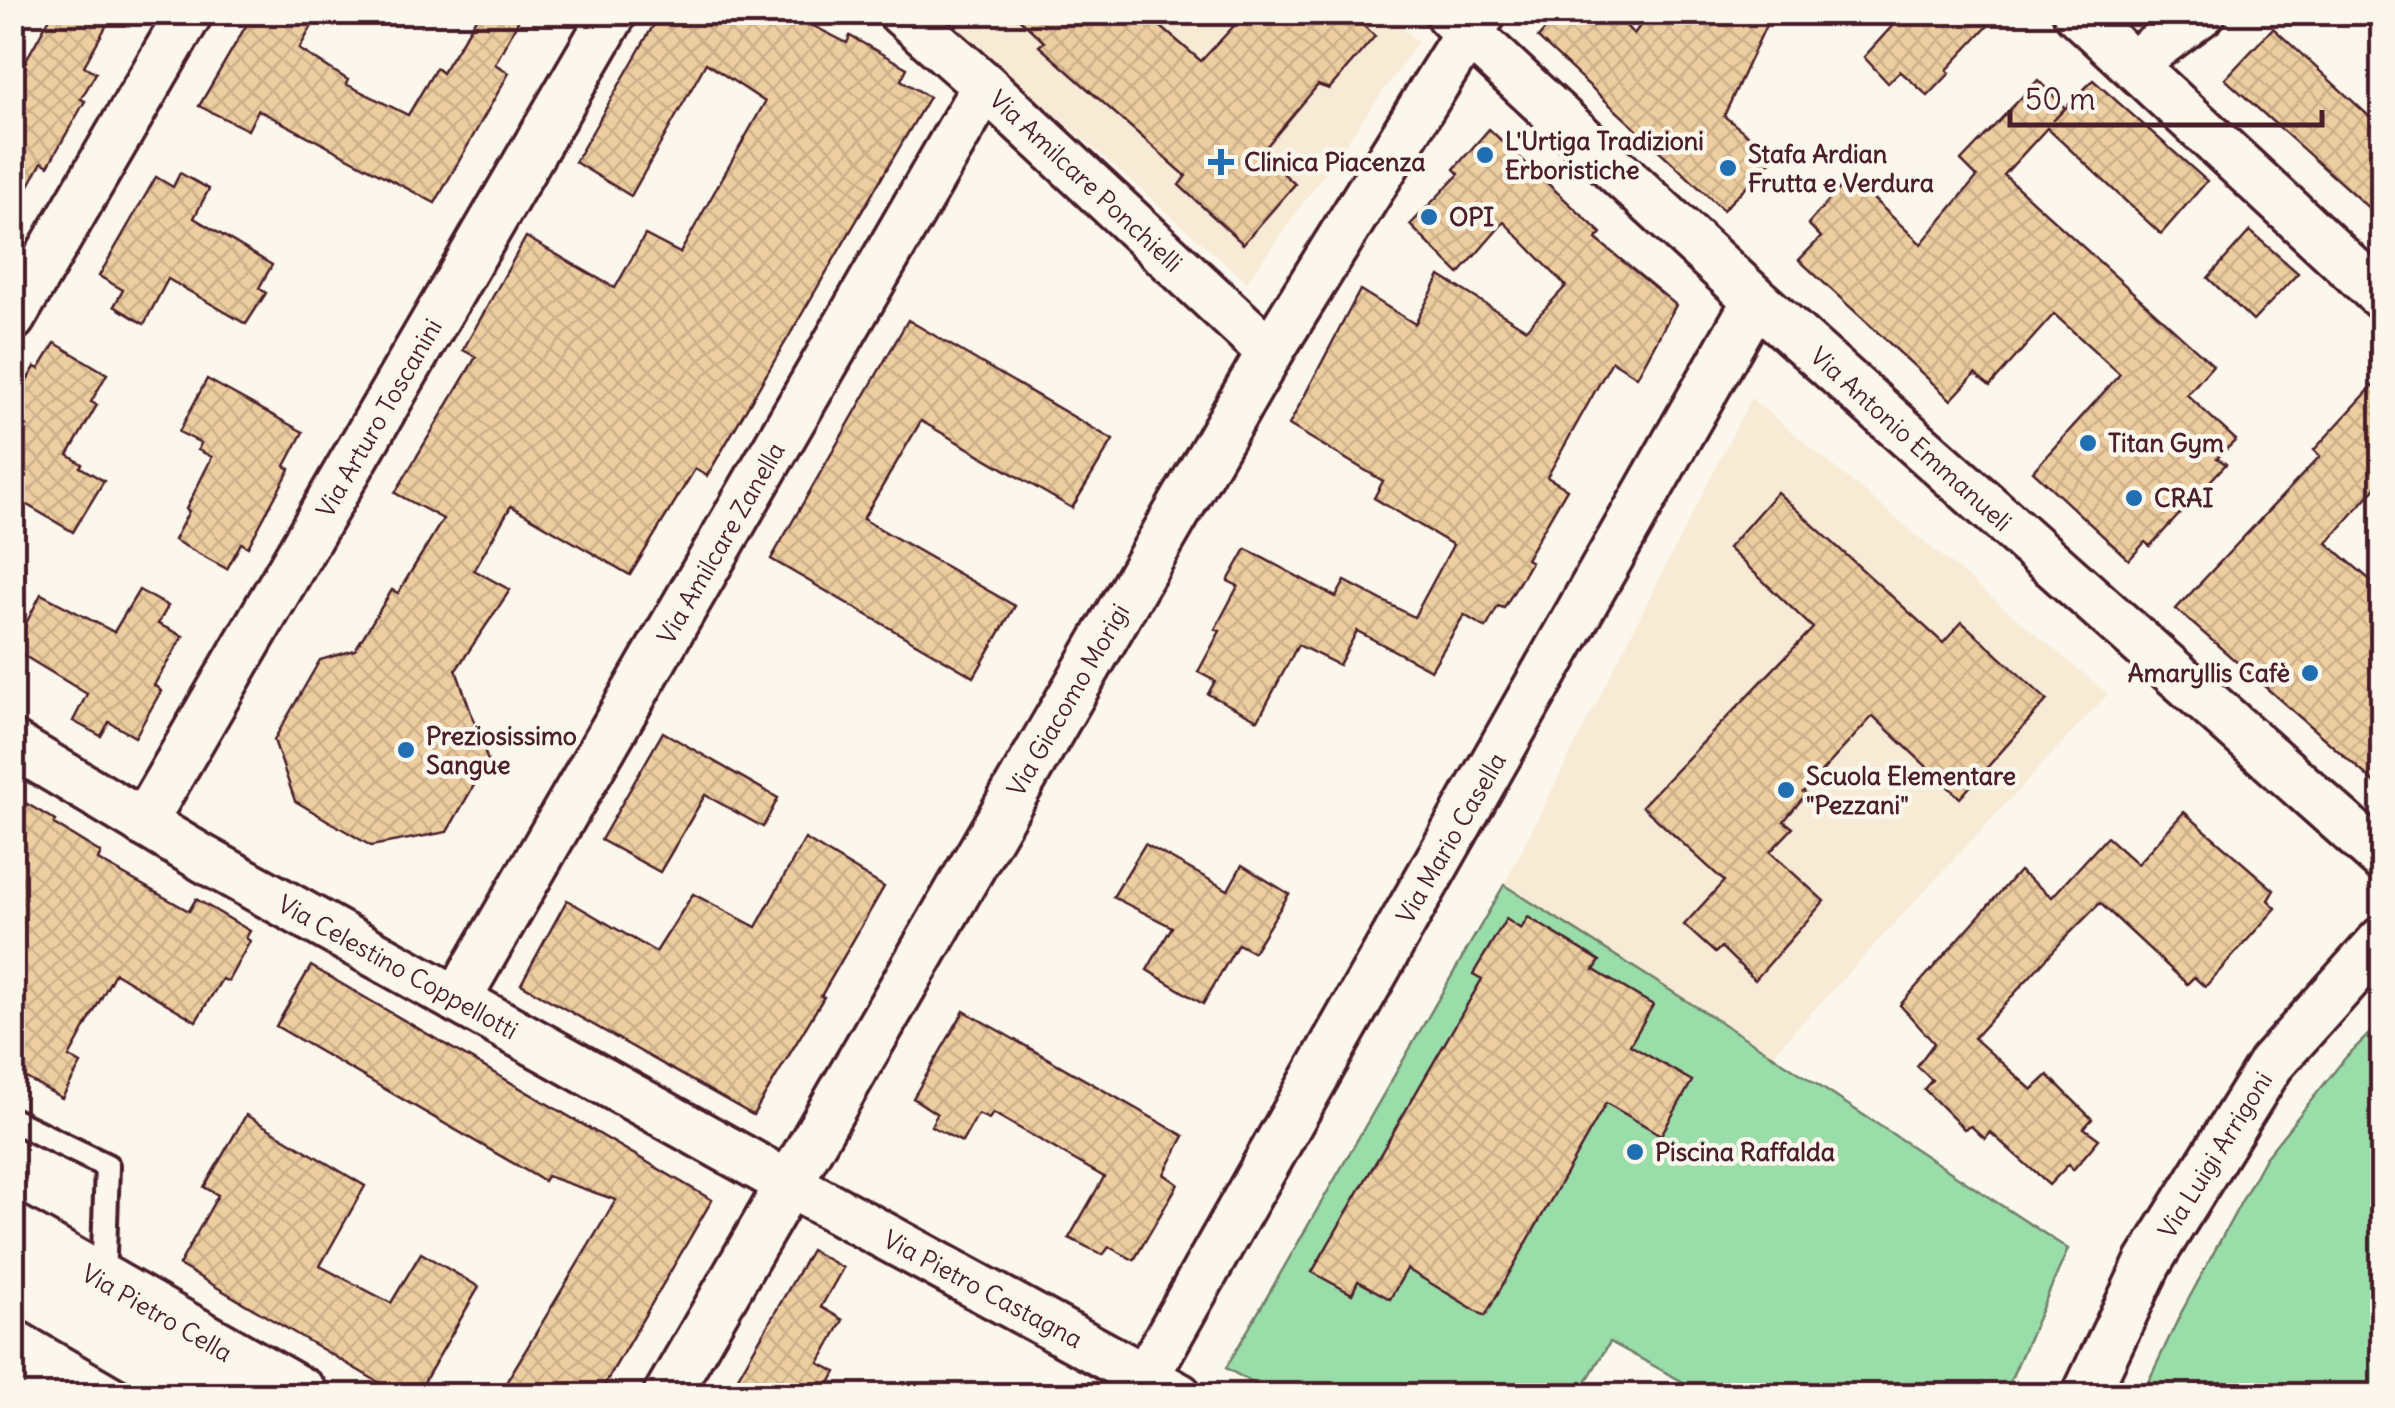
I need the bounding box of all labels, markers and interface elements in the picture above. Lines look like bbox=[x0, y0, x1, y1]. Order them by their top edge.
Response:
scale bar bbox=[2010, 65, 2322, 127]
text: 50 m bbox=[2025, 80, 2095, 118]
street label: Via Amilcare Ponchielli bbox=[983, 83, 1189, 279]
place label: L'Urtiga Tradizioni Erboristiche bbox=[1505, 125, 1704, 186]
place label: Stafa Ardian Frutta e Verdura bbox=[1748, 138, 1934, 199]
marker: L'Urtiga Tradizioni Erboristiche bbox=[1474, 144, 1496, 166]
place label: Clinica Piacenza bbox=[1244, 146, 1426, 178]
marker: Clinica Piacenza bbox=[1208, 149, 1234, 175]
marker: Stafa Ardian Frutta e Verdura bbox=[1717, 157, 1739, 179]
place label: OPI bbox=[1449, 201, 1494, 233]
marker: OPI bbox=[1418, 206, 1440, 228]
street label: Via Arturo Toscanini bbox=[309, 313, 449, 523]
street label: Via Antonio Emmanueli bbox=[1804, 340, 2018, 538]
place label: Titan Gym bbox=[2108, 427, 2224, 459]
marker: Titan Gym bbox=[2077, 432, 2099, 454]
street label: Via Amilcare Zanella bbox=[650, 436, 792, 650]
place label: CRAI bbox=[2154, 482, 2213, 514]
marker: CRAI bbox=[2123, 487, 2145, 509]
street label: Via Giacomo Morigi bbox=[1000, 598, 1136, 802]
place label: Amaryllis Cafè bbox=[2128, 657, 2290, 689]
marker: Amaryllis Cafè bbox=[2299, 662, 2321, 684]
place label: Preziosissimo Sangue bbox=[426, 720, 577, 781]
marker: Preziosissimo Sangue bbox=[395, 739, 417, 761]
street label: Via Mario Casella bbox=[1389, 747, 1513, 929]
place label: Scuola Elementare "Pezzani" bbox=[1806, 760, 2016, 821]
marker: Scuola Elementare "Pezzani" bbox=[1775, 779, 1797, 801]
street label: Via Celestino Coppellotti bbox=[272, 888, 524, 1046]
street label: Via Luigi Arrigoni bbox=[2151, 1066, 2279, 1244]
place label: Piscina Raffalda bbox=[1655, 1136, 1835, 1168]
marker: Piscina Raffalda bbox=[1624, 1141, 1646, 1163]
street label: Via Pietro Castagna bbox=[878, 1223, 1088, 1355]
street label: Via Pietro Cella bbox=[76, 1257, 238, 1369]

